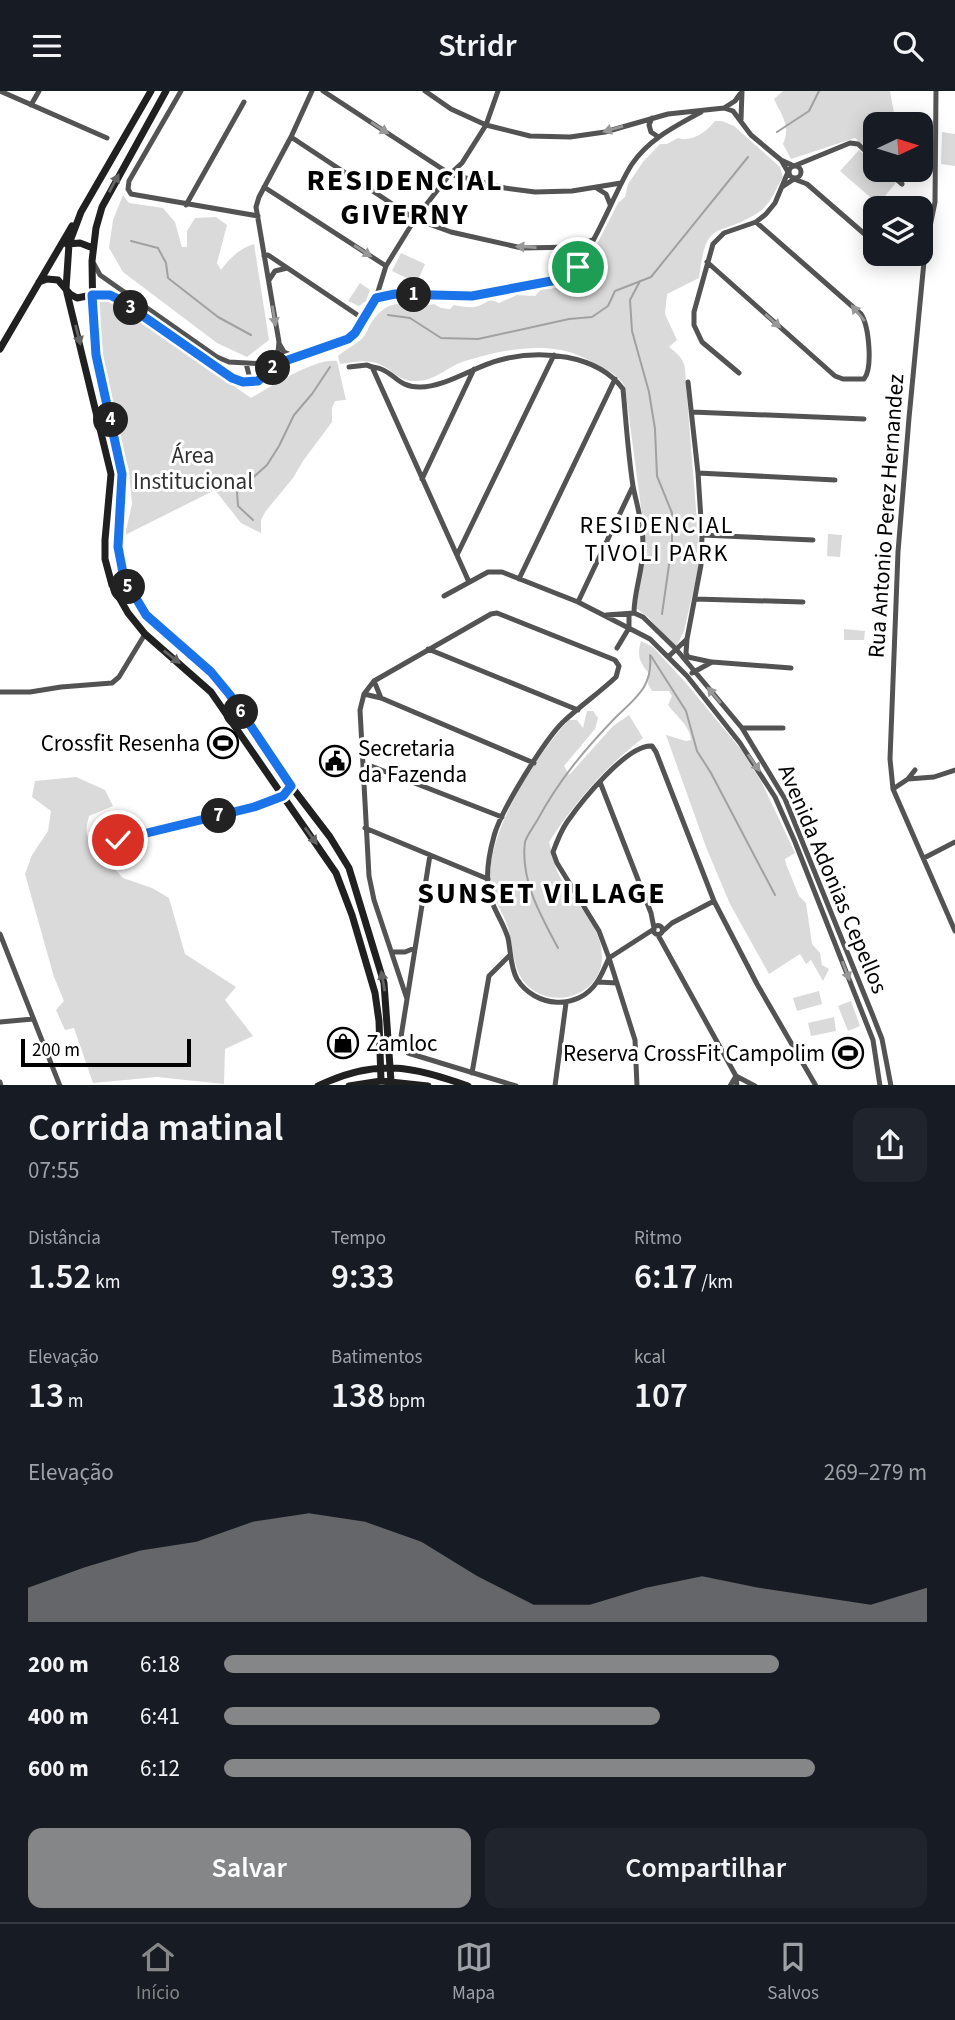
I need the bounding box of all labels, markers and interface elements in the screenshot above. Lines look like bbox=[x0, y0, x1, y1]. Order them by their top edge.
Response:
text: Stridr bbox=[438, 23, 517, 69]
icon: menu bbox=[28, 27, 66, 65]
icon: search bbox=[889, 27, 927, 65]
north arrow bbox=[863, 112, 933, 182]
map controls bbox=[863, 112, 933, 266]
one-way arrow bbox=[370, 122, 390, 135]
one-way arrow bbox=[602, 125, 623, 135]
district label: RESIDENCIAL GIVERNY bbox=[306, 159, 504, 236]
one-way arrow bbox=[107, 173, 119, 193]
button: layers bbox=[863, 196, 933, 266]
pin bbox=[548, 237, 608, 297]
one-way arrow bbox=[515, 241, 537, 252]
one-way arrow bbox=[353, 244, 372, 257]
icon: arrive bbox=[559, 248, 597, 286]
pin: 1 bbox=[396, 277, 432, 313]
text: 1 bbox=[408, 281, 419, 308]
pin: 3 bbox=[114, 291, 148, 325]
text: 3 bbox=[125, 294, 136, 321]
one-way arrow bbox=[850, 304, 865, 322]
one-way arrow bbox=[269, 305, 280, 327]
one-way arrow bbox=[764, 313, 782, 329]
one-way arrow bbox=[73, 324, 84, 346]
pin: 2 bbox=[256, 351, 290, 385]
text: 2 bbox=[267, 354, 278, 381]
street label: Rua Antonio Perez Hernandez bbox=[860, 373, 912, 659]
pin: 4 bbox=[94, 403, 128, 437]
text: 4 bbox=[105, 406, 116, 433]
park label: Área Institucional bbox=[133, 439, 253, 498]
district label: RESIDENCIAL TIVOLI PARK bbox=[579, 508, 735, 571]
pin: 5 bbox=[110, 569, 146, 605]
text: 5 bbox=[122, 573, 133, 600]
one-way arrow bbox=[163, 649, 181, 664]
one-way arrow bbox=[707, 686, 722, 703]
pin: 6 bbox=[224, 695, 258, 729]
text: 6 bbox=[235, 698, 246, 725]
sports icon: Crossfit Resenha bbox=[206, 726, 240, 760]
place label: Crossfit Resenha bbox=[41, 727, 200, 760]
place label: Secretaria da Fazenda bbox=[358, 732, 467, 791]
public building icon: Secretaria da Fazenda bbox=[318, 744, 352, 778]
one-way arrow bbox=[747, 754, 761, 772]
street label: Avenida Adonias Cepellos bbox=[770, 759, 896, 999]
pin: 7 bbox=[202, 799, 236, 833]
text: 7 bbox=[213, 802, 224, 829]
pin bbox=[88, 810, 148, 870]
icon: check bbox=[99, 821, 137, 859]
one-way arrow bbox=[304, 826, 318, 845]
district label: SUNSET VILLAGE bbox=[417, 872, 667, 915]
one-way arrow bbox=[840, 961, 851, 982]
one-way arrow bbox=[377, 970, 388, 992]
shop icon: Zamloc bbox=[326, 1026, 360, 1060]
place label: Zamloc bbox=[366, 1027, 438, 1060]
scale bar bbox=[21, 1036, 191, 1068]
sports icon: Reserva CrossFit Campolim bbox=[831, 1036, 865, 1070]
text: 200 m bbox=[32, 1037, 80, 1064]
place label: Reserva CrossFit Campolim bbox=[563, 1037, 825, 1070]
text: Corrida matinal bbox=[28, 1101, 284, 1155]
button: share bbox=[853, 1108, 927, 1182]
text: 07:55 bbox=[28, 1154, 79, 1187]
text: Distância bbox=[28, 1225, 101, 1252]
text: Tempo bbox=[331, 1225, 386, 1252]
text: Ritmo bbox=[634, 1225, 682, 1252]
text: 1.52 bbox=[28, 1252, 92, 1302]
text: 9:33 bbox=[331, 1252, 395, 1302]
text: 6:17 bbox=[634, 1252, 698, 1302]
text: km bbox=[92, 1269, 120, 1296]
text: /km bbox=[698, 1269, 733, 1296]
text: Elevação bbox=[28, 1344, 99, 1371]
text: Batimentos bbox=[331, 1344, 423, 1371]
text: kcal bbox=[634, 1344, 666, 1371]
text: 13 bbox=[28, 1371, 64, 1421]
text: 138 bbox=[331, 1371, 385, 1421]
text: 107 bbox=[634, 1371, 688, 1421]
text: m bbox=[64, 1388, 83, 1415]
text: bpm bbox=[385, 1388, 425, 1415]
text: Elevação bbox=[28, 1456, 114, 1489]
text: 269–279 m bbox=[824, 1456, 927, 1489]
text: 200 m bbox=[28, 1648, 89, 1681]
text: 6:18 bbox=[140, 1648, 180, 1681]
text: 400 m bbox=[28, 1700, 89, 1733]
text: 6:41 bbox=[140, 1700, 180, 1733]
text: 600 m bbox=[28, 1752, 89, 1785]
text: 6:12 bbox=[140, 1752, 180, 1785]
button: Salvar bbox=[28, 1828, 471, 1908]
button: Compartilhar bbox=[485, 1828, 927, 1908]
tab: Início bbox=[136, 1938, 180, 2007]
tab: Mapa bbox=[452, 1938, 495, 2007]
tab: Salvos bbox=[767, 1938, 819, 2007]

